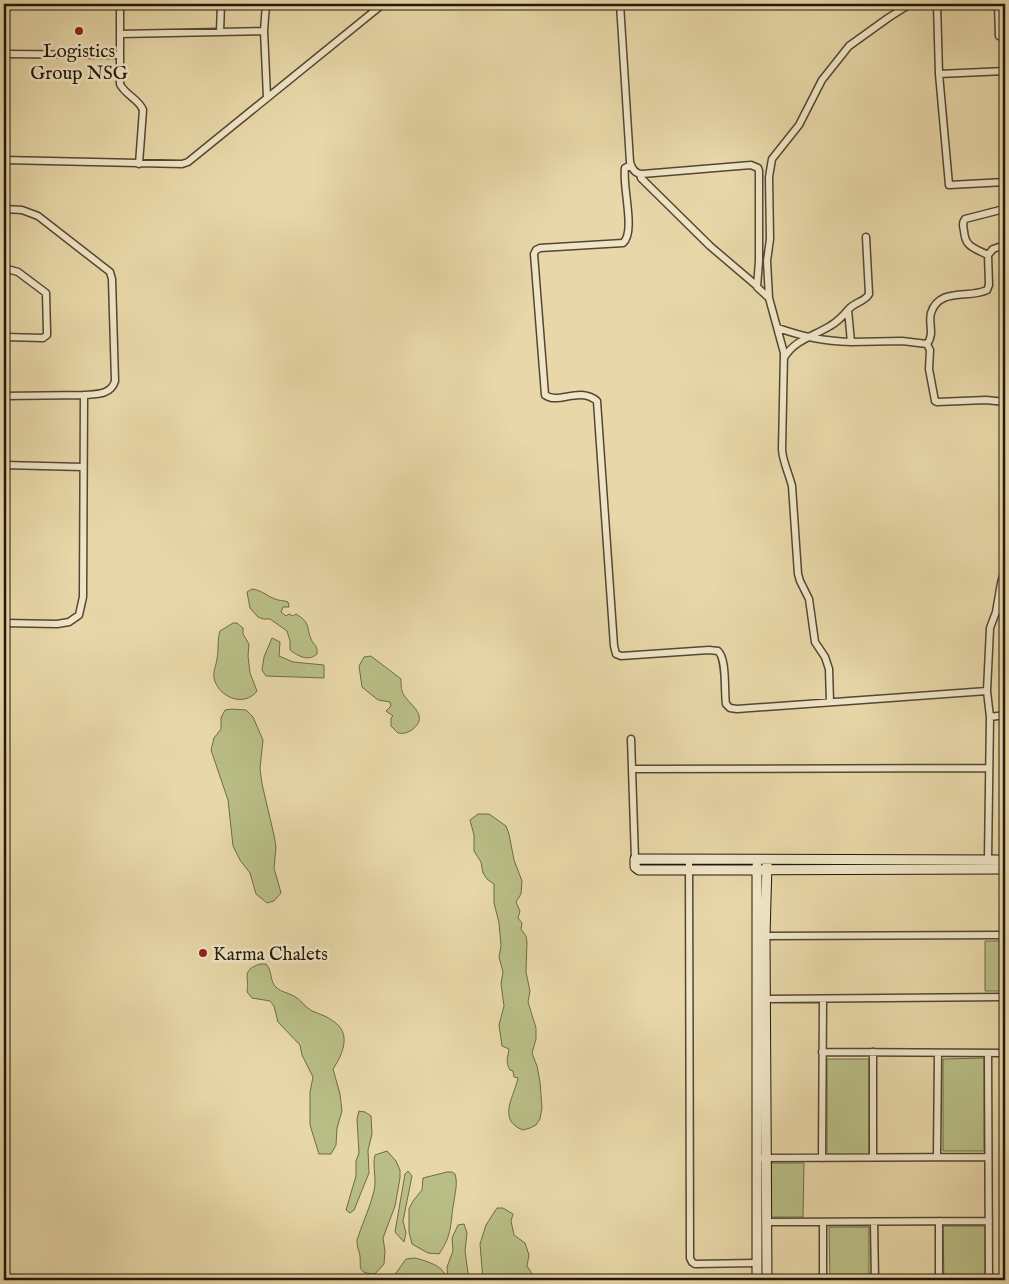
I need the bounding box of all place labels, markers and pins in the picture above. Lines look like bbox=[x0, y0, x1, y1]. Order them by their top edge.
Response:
marker: Logistics Group NSG bbox=[73, 25, 85, 37]
place label: Logistics Group NSG bbox=[30, 40, 128, 86]
place label: Karma Chalets bbox=[213, 943, 328, 967]
marker: Karma Chalets bbox=[197, 947, 209, 959]

